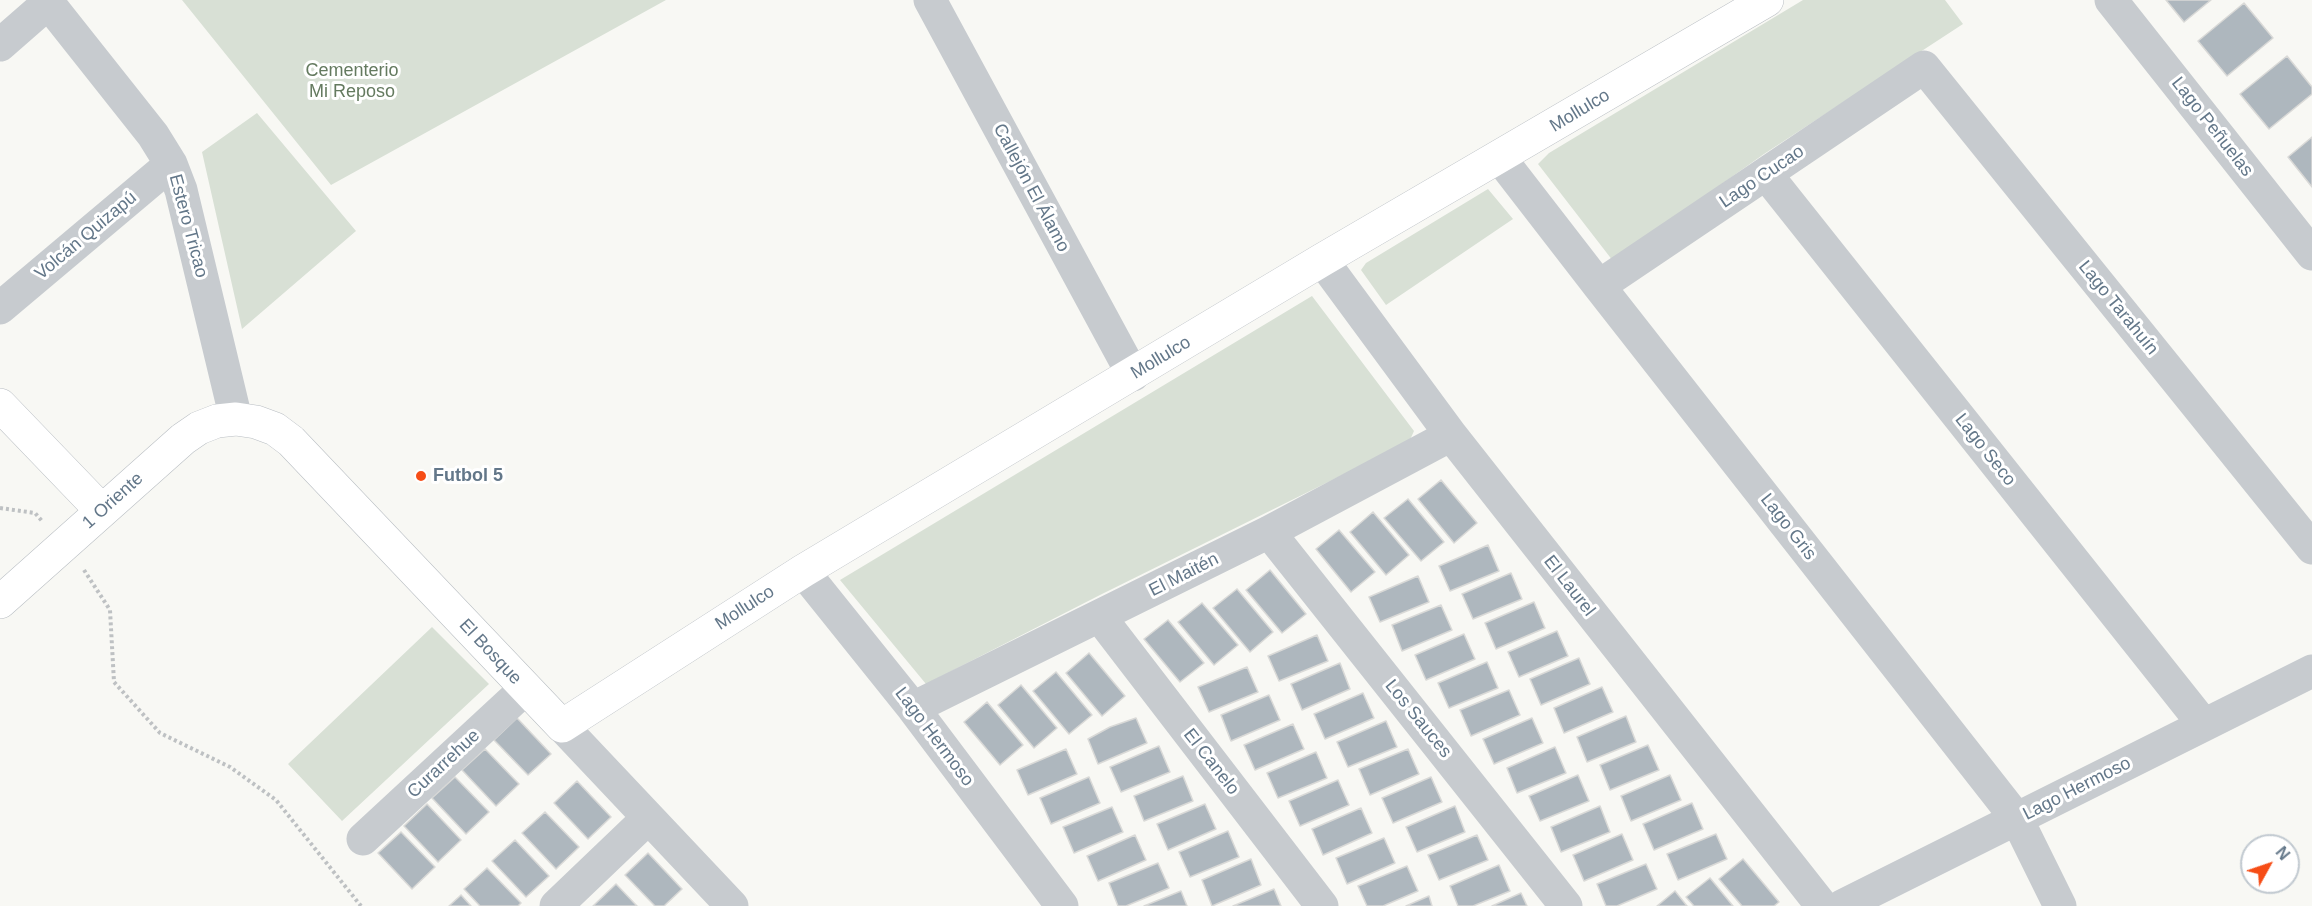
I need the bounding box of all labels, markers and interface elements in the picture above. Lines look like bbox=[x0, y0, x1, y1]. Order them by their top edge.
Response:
park label: Cementerio Mi Reposo bbox=[305, 60, 399, 103]
street label: Lago Peñuelas bbox=[2167, 73, 2257, 181]
street label: Mollulco bbox=[1546, 85, 1614, 137]
street label: Callejón El Álamo bbox=[988, 120, 1074, 256]
street label: Lago Cucao bbox=[1716, 141, 1808, 213]
street label: Estero Tricao bbox=[164, 172, 212, 280]
street label: Volcán Quizapú bbox=[31, 187, 141, 285]
street label: Lago Tarahuín bbox=[2073, 256, 2163, 360]
street label: Mollulco bbox=[1127, 332, 1195, 384]
street label: Lago Seco bbox=[1950, 409, 2020, 491]
place label: Futbol 5 bbox=[433, 465, 503, 487]
street label: 1 Oriente bbox=[78, 468, 148, 534]
marker: Futbol 5 bbox=[414, 469, 428, 483]
street label: Lago Gris bbox=[1755, 490, 1821, 564]
street label: El Maitén bbox=[1146, 548, 1222, 602]
street label: El Laurel bbox=[1539, 551, 1599, 621]
street label: Mollulco bbox=[711, 581, 779, 635]
street label: El Bosque bbox=[454, 615, 526, 689]
street label: Los Sauces bbox=[1380, 676, 1456, 762]
street label: Lago Hermoso bbox=[890, 683, 978, 791]
street label: Curarrehue bbox=[403, 725, 485, 803]
street label: El Canelo bbox=[1178, 725, 1244, 799]
street label: Lago Hermoso bbox=[2019, 753, 2135, 825]
north arrow bbox=[2240, 834, 2300, 894]
text: N bbox=[2272, 844, 2293, 863]

